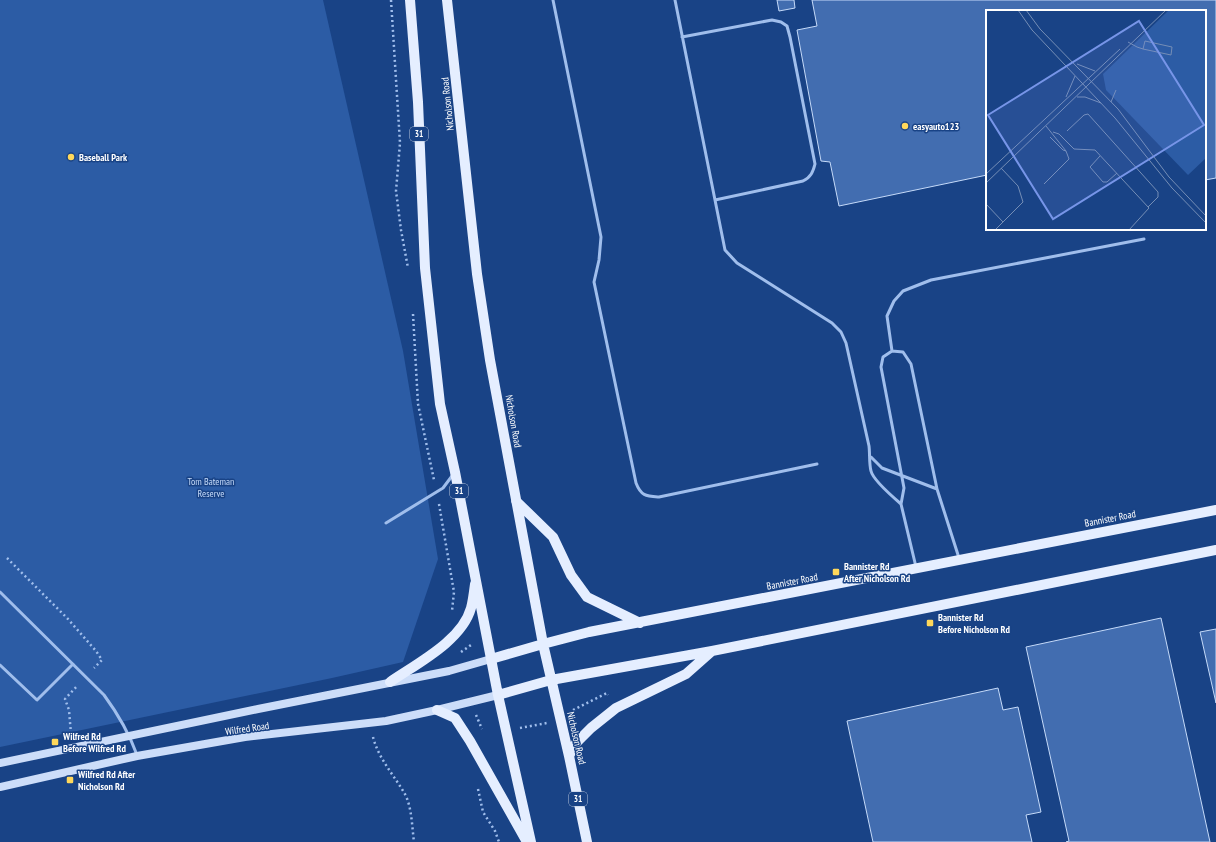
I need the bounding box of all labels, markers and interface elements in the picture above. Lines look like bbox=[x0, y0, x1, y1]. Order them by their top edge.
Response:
inset map bbox=[986, 10, 1206, 230]
street label: Nicholson Road bbox=[438, 77, 457, 131]
place label: easyauto123 bbox=[913, 120, 959, 133]
marker: easyauto123 bbox=[900, 121, 910, 131]
road number: 31 bbox=[410, 127, 428, 141]
place label: Baseball Park bbox=[79, 151, 128, 164]
marker: Baseball Park bbox=[66, 152, 76, 162]
street label: Nicholson Road bbox=[502, 394, 525, 449]
park label: Tom Bateman Reserve bbox=[188, 475, 234, 500]
road number: 31 bbox=[450, 484, 468, 498]
street label: Bannister Road bbox=[1083, 507, 1137, 530]
place label: Bannister Rd After Nicholson Rd bbox=[843, 560, 911, 585]
marker: Bannister Rd After Nicholson Rd bbox=[831, 567, 841, 577]
street label: Bannister Road bbox=[765, 570, 819, 593]
place label: Bannister Rd Before Nicholson Rd bbox=[938, 611, 1011, 636]
marker: Bannister Rd Before Nicholson Rd bbox=[925, 618, 935, 628]
street label: Nicholson Road bbox=[564, 711, 589, 766]
street label: Wilfred Road bbox=[224, 719, 270, 738]
place label: Wilfred Rd Before Wilfred Rd bbox=[62, 730, 127, 755]
marker: Wilfred Rd Before Wilfred Rd bbox=[50, 737, 60, 747]
place label: Wilfred Rd After Nicholson Rd bbox=[77, 768, 135, 793]
marker: Wilfred Rd After Nicholson Rd bbox=[65, 775, 75, 785]
road number: 31 bbox=[569, 792, 587, 806]

